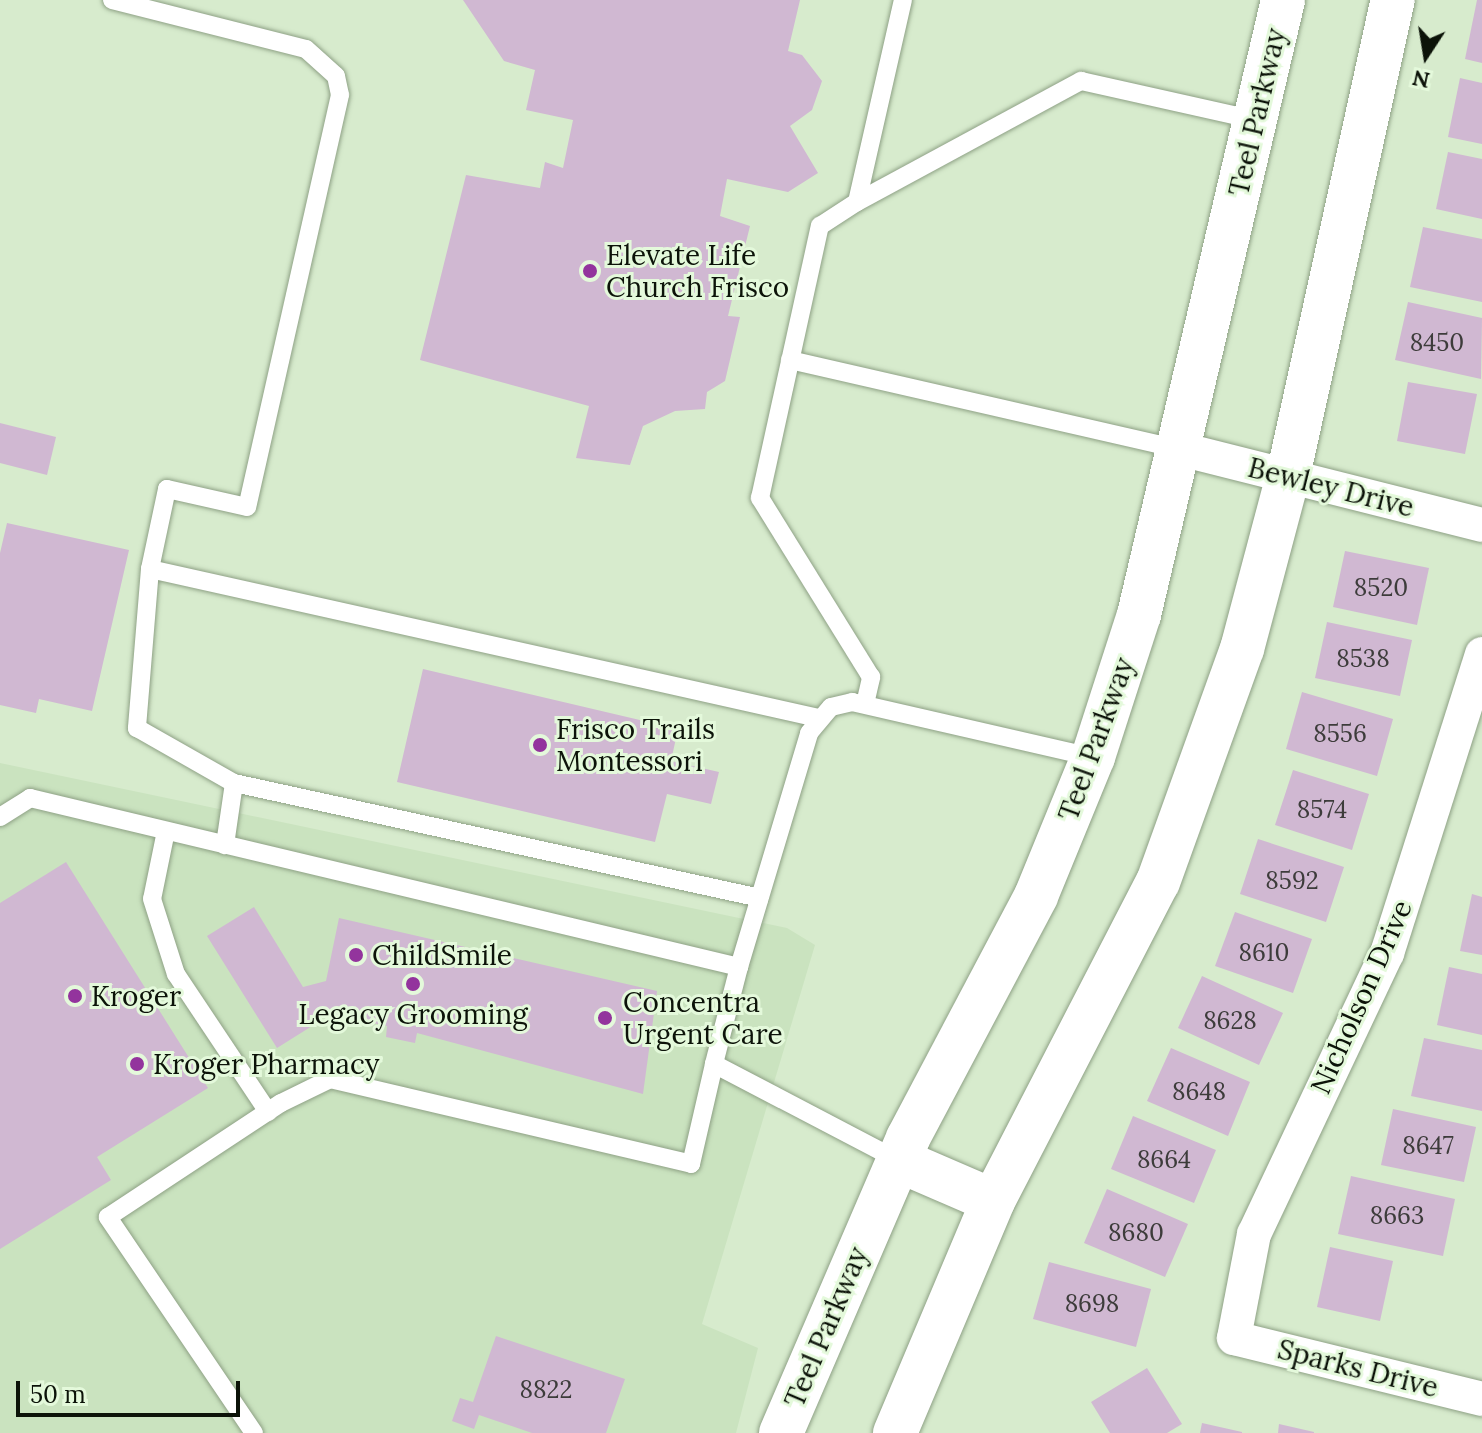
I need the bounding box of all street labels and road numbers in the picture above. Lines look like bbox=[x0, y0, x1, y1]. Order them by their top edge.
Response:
street label: Teel Parkway bbox=[1221, 25, 1293, 199]
street label: Bewley Drive bbox=[1245, 450, 1417, 524]
street label: Teel Parkway bbox=[1051, 653, 1141, 825]
street label: Nicholson Drive bbox=[1303, 895, 1419, 1099]
street label: Teel Parkway bbox=[777, 1242, 875, 1412]
street label: Sparks Drive bbox=[1274, 1332, 1442, 1404]

